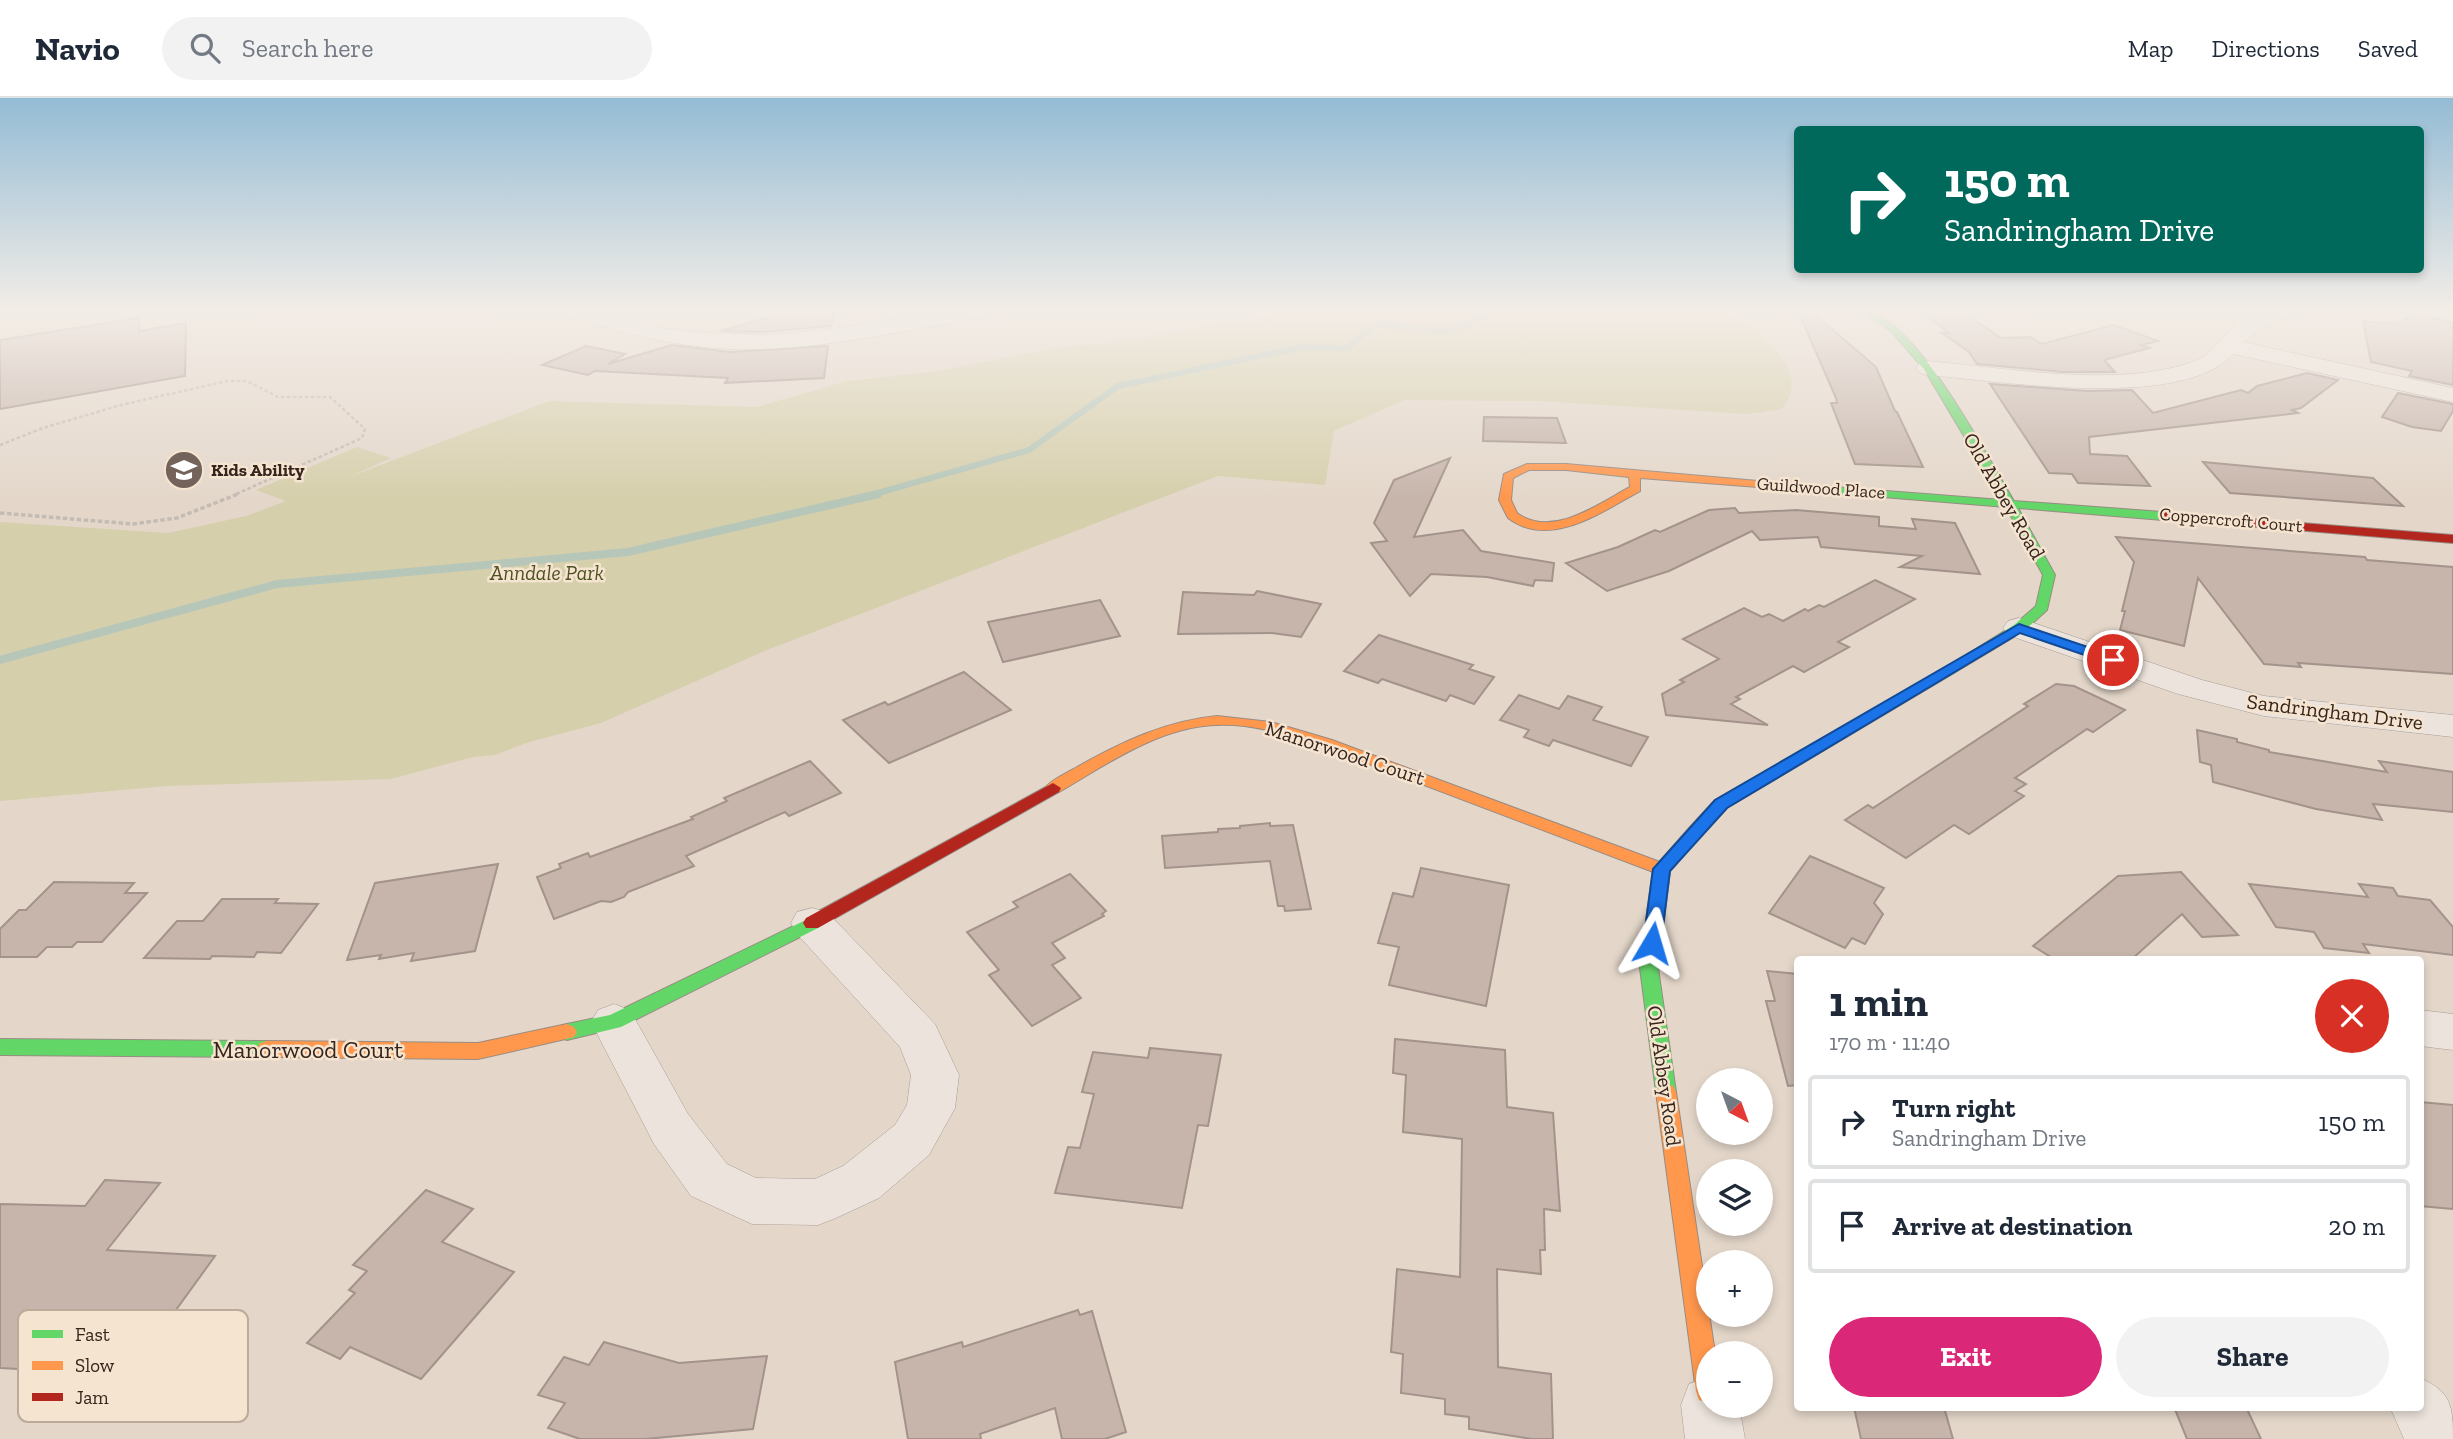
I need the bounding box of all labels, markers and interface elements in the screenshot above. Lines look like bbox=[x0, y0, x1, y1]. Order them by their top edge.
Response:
search box bbox=[162, 17, 652, 80]
text: Navio bbox=[35, 29, 120, 68]
icon: search bbox=[186, 29, 224, 67]
text: Search here bbox=[242, 32, 374, 64]
text: Map bbox=[2128, 34, 2174, 63]
text: Directions bbox=[2212, 34, 2320, 63]
text: Saved bbox=[2358, 34, 2418, 63]
text: 150 m bbox=[1944, 151, 2070, 210]
icon: right bbox=[1829, 154, 1920, 245]
text: Sandringham Drive bbox=[1944, 211, 2214, 249]
street label: Old Abbey Road bbox=[1958, 428, 2051, 564]
school or university icon: Kids Ability bbox=[163, 449, 205, 491]
place label: Kids Ability bbox=[211, 459, 305, 481]
street label: Guildwood Place bbox=[1756, 473, 1886, 503]
street label: Coppercroft Court bbox=[2159, 503, 2304, 537]
park label: Anndale Park bbox=[489, 560, 604, 585]
pin bbox=[2083, 630, 2143, 690]
icon: arrive bbox=[2094, 641, 2132, 679]
street label: Sandringham Drive bbox=[2246, 688, 2425, 735]
street label: Manorwood Court bbox=[1262, 715, 1428, 790]
position arrow bbox=[1615, 906, 1689, 980]
text: 1 min bbox=[1829, 976, 1928, 1027]
button: close bbox=[2315, 979, 2389, 1053]
street label: Old Abbey Road bbox=[1642, 1004, 1687, 1148]
text: 170 m · 11:40 bbox=[1829, 1028, 1951, 1056]
street label: Manorwood Court bbox=[213, 1035, 403, 1064]
north arrow bbox=[1696, 1068, 1773, 1144]
map controls bbox=[1696, 1068, 1773, 1418]
text: Turn right bbox=[1892, 1092, 2015, 1124]
icon: right bbox=[1833, 1103, 1871, 1141]
text: 150 m bbox=[2318, 1106, 2385, 1138]
text: Sandringham Drive bbox=[1892, 1124, 2086, 1152]
button: layers bbox=[1696, 1159, 1773, 1236]
icon: arrive bbox=[1833, 1207, 1871, 1245]
text: Arrive at destination bbox=[1892, 1210, 2132, 1242]
text: 20 m bbox=[2328, 1210, 2385, 1242]
button: + bbox=[1696, 1250, 1773, 1327]
legend bbox=[18, 1310, 248, 1422]
button: Exit bbox=[1829, 1317, 2102, 1397]
button: Share bbox=[2116, 1317, 2389, 1397]
text: Fast bbox=[75, 1323, 110, 1346]
button: − bbox=[1696, 1341, 1773, 1418]
text: Slow bbox=[75, 1354, 115, 1377]
text: Jam bbox=[75, 1386, 109, 1409]

